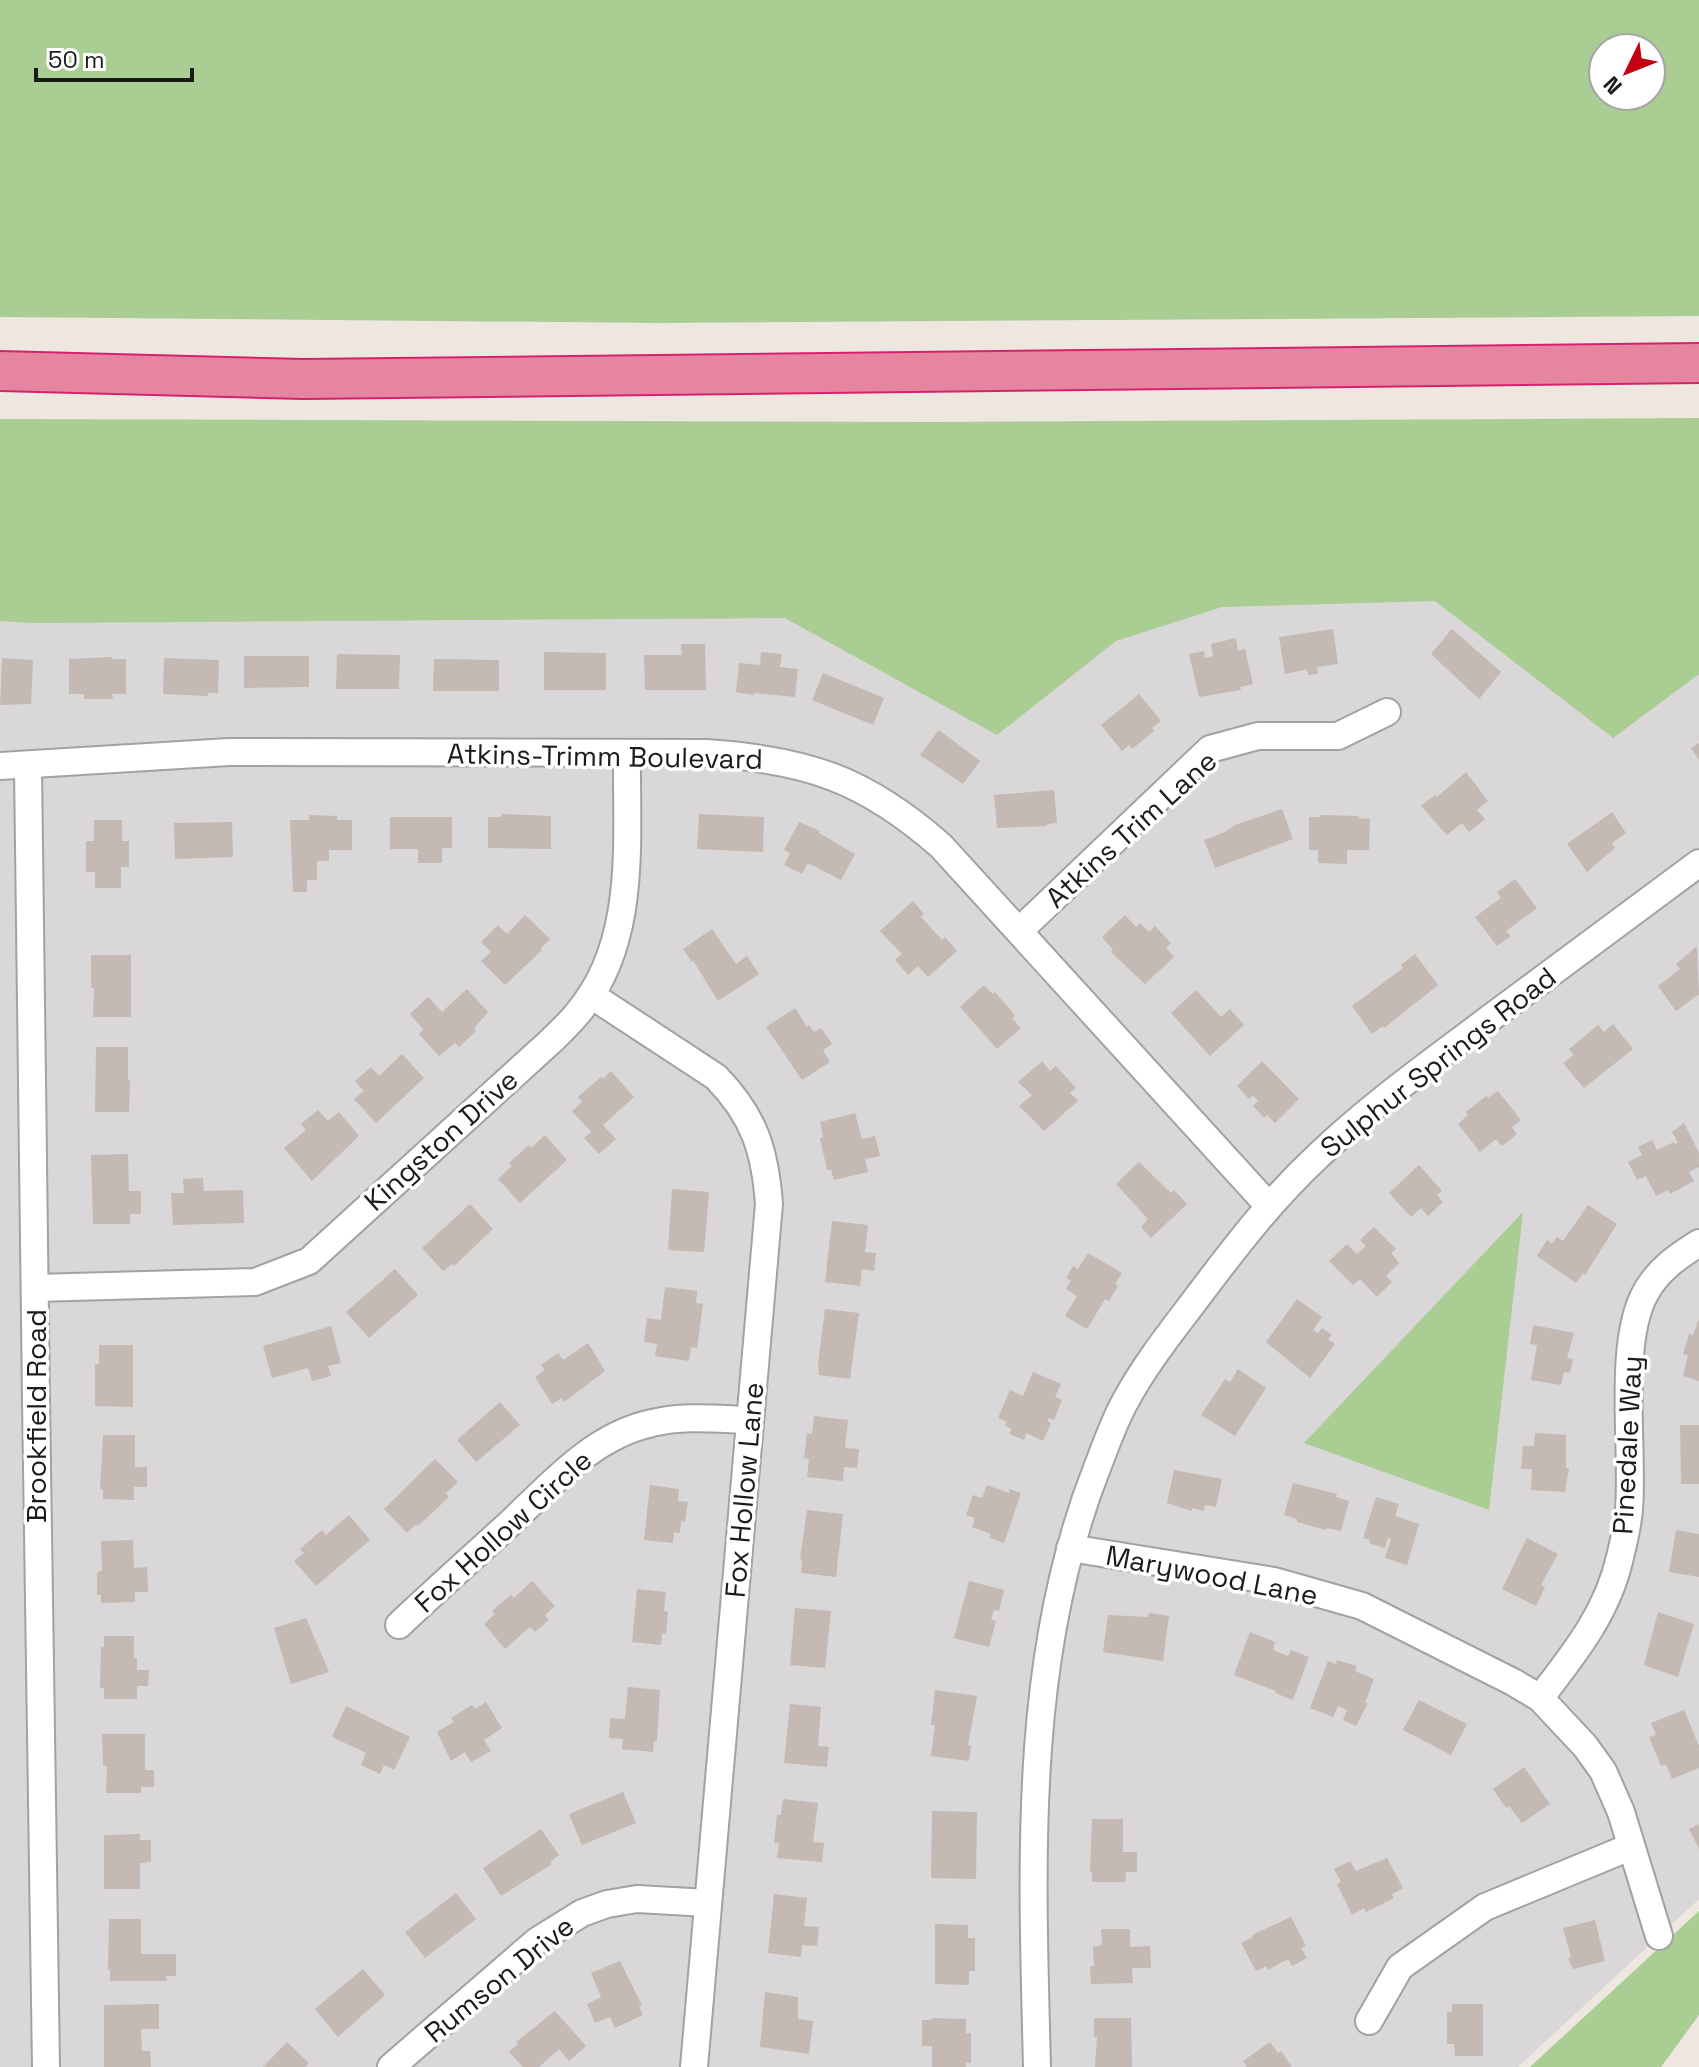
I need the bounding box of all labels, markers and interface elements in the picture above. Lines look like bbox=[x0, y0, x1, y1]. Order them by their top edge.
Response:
scale bar bbox=[36, 32, 192, 82]
north arrow bbox=[1587, 32, 1667, 112]
text: 50 m bbox=[48, 44, 105, 75]
text: N bbox=[1597, 71, 1628, 101]
street label: Atkins-Trimm Boulevard bbox=[447, 735, 763, 777]
street label: Atkins Trim Lane bbox=[1038, 743, 1224, 915]
street label: Sulphur Springs Road bbox=[1313, 959, 1563, 1165]
street label: Kingston Drive bbox=[357, 1062, 525, 1218]
street label: Brookfield Road bbox=[18, 1309, 54, 1523]
street label: Pinedale Way bbox=[1604, 1355, 1650, 1535]
street label: Fox Hollow Lane bbox=[717, 1381, 771, 1599]
street label: Fox Hollow Circle bbox=[407, 1442, 599, 1620]
street label: Marywood Lane bbox=[1103, 1537, 1321, 1613]
street label: Rumson Drive bbox=[417, 1908, 581, 2050]

